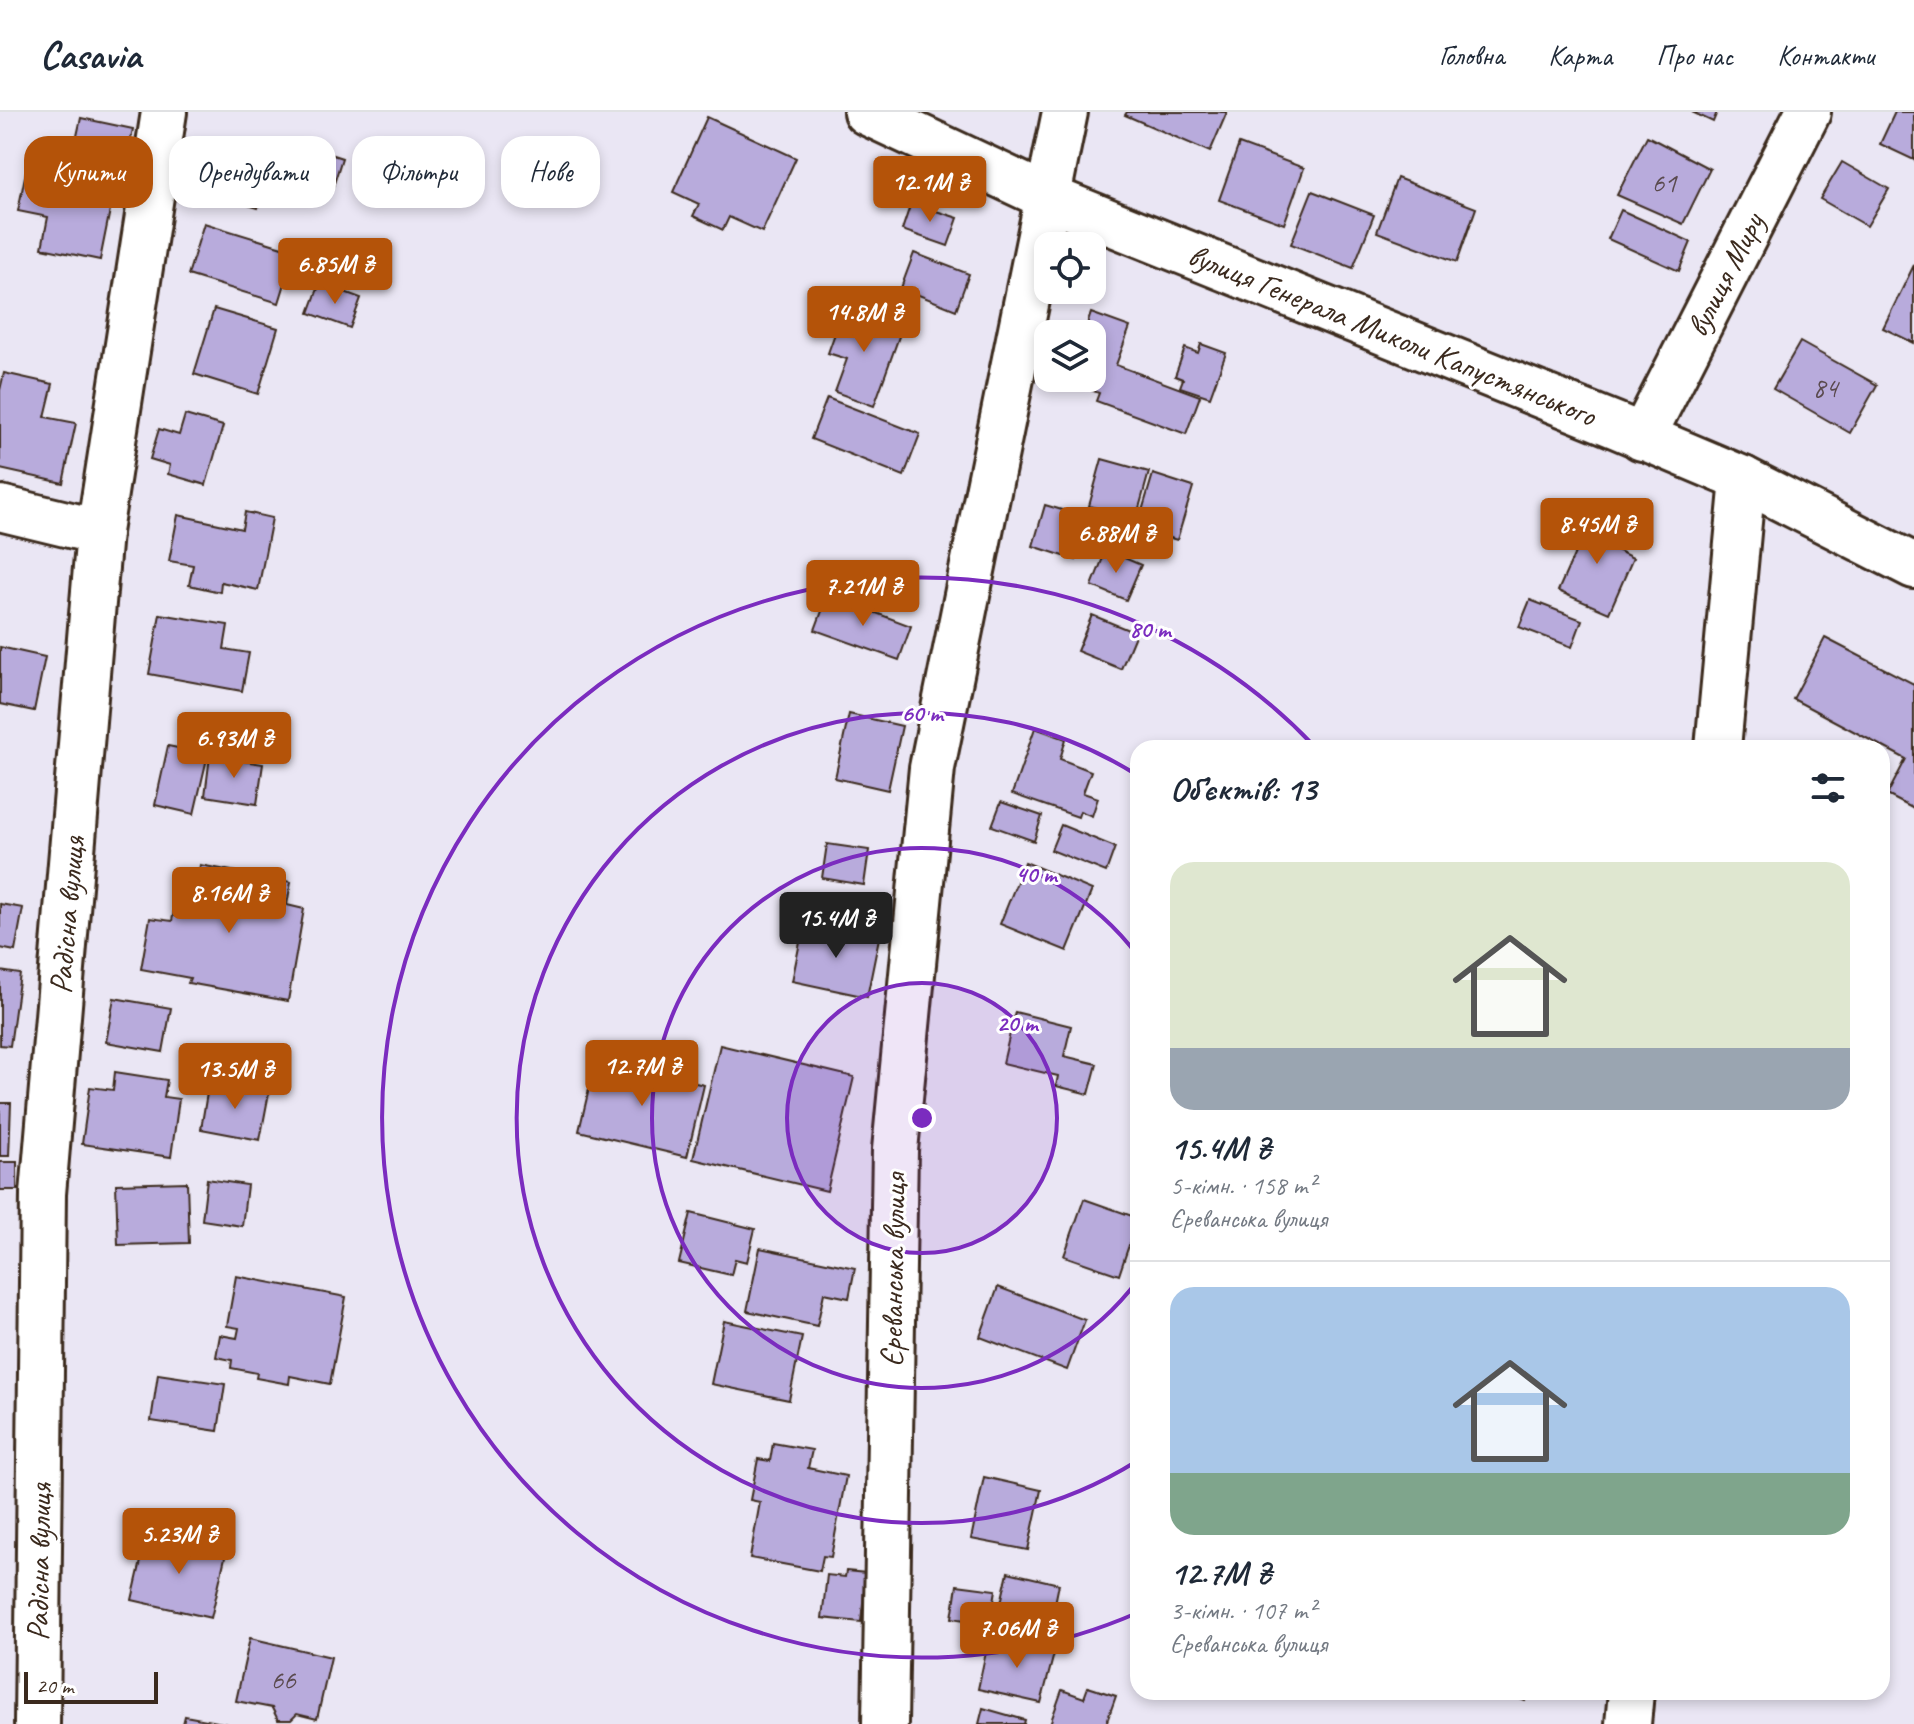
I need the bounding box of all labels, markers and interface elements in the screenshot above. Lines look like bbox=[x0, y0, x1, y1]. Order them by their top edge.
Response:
text: Casavia bbox=[40, 32, 141, 79]
text: Головна bbox=[1439, 38, 1504, 73]
text: Карта bbox=[1548, 38, 1612, 73]
text: Про нас bbox=[1656, 38, 1733, 73]
text: Контакти bbox=[1777, 38, 1874, 73]
chip: Купити bbox=[24, 136, 153, 208]
chip: Орендувати bbox=[169, 136, 336, 208]
chip: Фільтри bbox=[352, 136, 485, 208]
chip: Нове bbox=[501, 136, 600, 208]
pin: 12.1M ₴ bbox=[856, 156, 1004, 224]
text: 12.1M ₴ bbox=[891, 165, 969, 198]
house number: 61 bbox=[1651, 165, 1678, 200]
street label: вулиця Миру bbox=[1677, 205, 1774, 344]
map controls bbox=[1034, 232, 1106, 392]
button: locate bbox=[1034, 232, 1106, 304]
street label: вулиця Генерала Миколи Капустянського bbox=[1182, 234, 1603, 436]
pin: 6.85M ₴ bbox=[261, 238, 409, 306]
text: 6.85M ₴ bbox=[296, 247, 374, 280]
pin: 14.8M ₴ bbox=[790, 286, 938, 354]
text: 14.8M ₴ bbox=[825, 295, 903, 328]
button: layers bbox=[1034, 320, 1106, 392]
house number: 84 bbox=[1812, 370, 1840, 405]
pin: 8.45M ₴ bbox=[1523, 498, 1671, 566]
pin: 6.88M ₴ bbox=[1042, 507, 1190, 575]
text: 8.45M ₴ bbox=[1558, 507, 1636, 540]
text: 6.88M ₴ bbox=[1077, 516, 1155, 549]
pin: 7.21M ₴ bbox=[789, 560, 937, 628]
text: 7.21M ₴ bbox=[824, 569, 902, 602]
text: 80 m bbox=[1129, 614, 1173, 644]
text: 60 m bbox=[901, 698, 945, 728]
pin: 6.93M ₴ bbox=[160, 712, 308, 780]
text: 6.93M ₴ bbox=[195, 721, 273, 754]
icon: filters bbox=[1806, 766, 1850, 810]
text: Об’єктів: 13 bbox=[1170, 767, 1316, 810]
street label: Радісна вулиця bbox=[40, 833, 94, 995]
text: 40 m bbox=[1015, 859, 1059, 889]
pin: 8.16M ₴ bbox=[155, 867, 303, 935]
text: 8.16M ₴ bbox=[190, 876, 268, 909]
pin: 15.4M ₴ bbox=[762, 892, 910, 960]
text: 15.4M ₴ bbox=[797, 901, 875, 934]
icon: home bbox=[1438, 914, 1582, 1058]
text: 20 m bbox=[996, 1008, 1040, 1038]
pin: 12.7M ₴ bbox=[568, 1040, 716, 1108]
pin: 13.5M ₴ bbox=[161, 1043, 309, 1111]
text: 12.7M ₴ bbox=[603, 1049, 681, 1082]
text: 13.5M ₴ bbox=[196, 1052, 274, 1085]
centre of rings bbox=[908, 1104, 936, 1132]
text: 15.4M ₴ bbox=[1170, 1126, 1271, 1169]
text: 5-кімн. · 158 m² bbox=[1170, 1169, 1316, 1202]
street label: Єреванська вулиця bbox=[871, 1171, 915, 1367]
text: Єреванська вулиця bbox=[1170, 1202, 1327, 1235]
icon: home bbox=[1438, 1339, 1582, 1483]
street label: Радісна вулиця bbox=[17, 1481, 61, 1641]
pin: 5.23M ₴ bbox=[105, 1508, 253, 1576]
text: 5.23M ₴ bbox=[140, 1517, 218, 1550]
text: 12.7M ₴ bbox=[1170, 1551, 1271, 1594]
text: 3-кімн. · 107 m² bbox=[1170, 1594, 1316, 1627]
pin: 7.06M ₴ bbox=[943, 1602, 1091, 1670]
text: 7.06M ₴ bbox=[978, 1611, 1056, 1644]
text: Єреванська вулиця bbox=[1170, 1627, 1327, 1660]
house number: 66 bbox=[270, 1662, 297, 1697]
scale bar bbox=[24, 1668, 158, 1704]
text: 20 m bbox=[36, 1672, 73, 1700]

